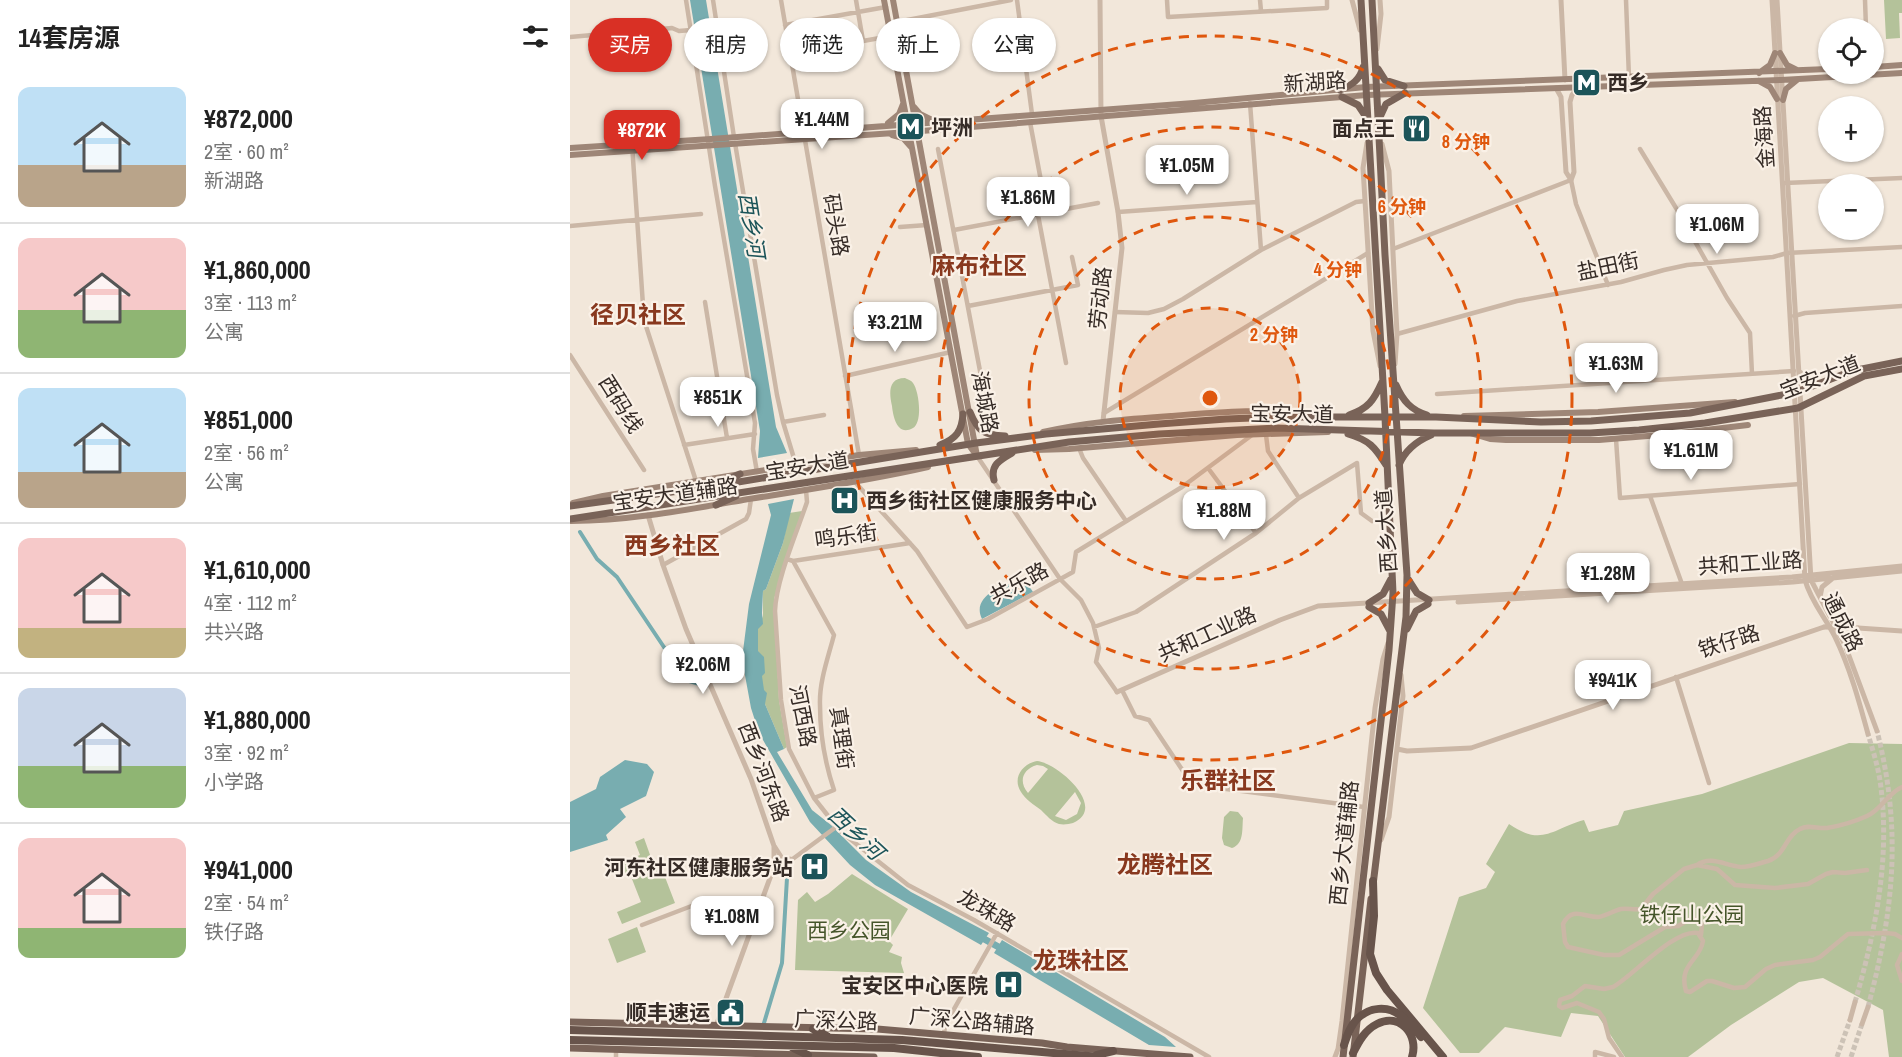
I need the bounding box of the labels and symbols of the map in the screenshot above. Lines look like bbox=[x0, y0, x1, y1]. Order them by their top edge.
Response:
street label: 新湖路 bbox=[1283, 65, 1347, 99]
metro station icon: 西乡 bbox=[1570, 66, 1602, 98]
place label: 西乡 bbox=[1607, 68, 1649, 97]
pin: ¥1.44M bbox=[773, 99, 871, 150]
street label: 金海路 bbox=[1747, 105, 1781, 169]
pin: ¥872K bbox=[600, 110, 684, 161]
metro station icon: 坪洲 bbox=[894, 111, 926, 143]
restaurant icon: 面点王 bbox=[1400, 112, 1432, 144]
place label: 坪洲 bbox=[931, 113, 973, 142]
place label: 面点王 bbox=[1332, 114, 1395, 143]
text: 8 分钟 bbox=[1442, 129, 1490, 154]
pin: ¥1.05M bbox=[1138, 145, 1236, 196]
pin: ¥1.86M bbox=[979, 177, 1077, 228]
water label: 西乡河 bbox=[732, 190, 773, 264]
street label: 码头路 bbox=[816, 191, 856, 259]
text: 6 分钟 bbox=[1378, 194, 1426, 219]
pin: ¥1.06M bbox=[1668, 204, 1766, 255]
street label: 盐田街 bbox=[1574, 245, 1642, 287]
district label: 麻布社区 bbox=[931, 249, 1027, 281]
text: 4 分钟 bbox=[1314, 257, 1362, 282]
street label: 劳动路 bbox=[1082, 265, 1118, 331]
district label: 径贝社区 bbox=[590, 298, 686, 330]
pin: ¥3.21M bbox=[846, 302, 944, 353]
text: 2 分钟 bbox=[1250, 322, 1298, 347]
pin: ¥1.63M bbox=[1567, 343, 1665, 394]
street label: 宝安大道 bbox=[1776, 348, 1864, 406]
street label: 海城路 bbox=[965, 368, 1005, 436]
street label: 西码线 bbox=[592, 370, 650, 438]
pin: ¥851K bbox=[676, 377, 760, 428]
centre of rings bbox=[1200, 388, 1220, 408]
street label: 宝安大道 bbox=[1250, 399, 1334, 429]
pin: ¥1.61M bbox=[1642, 430, 1740, 481]
street label: 宝安大道 bbox=[763, 445, 851, 487]
street label: 宝安大道辅路 bbox=[611, 471, 739, 517]
hospital icon: 西乡街社区健康服务中心 bbox=[829, 484, 861, 516]
place label: 西乡街社区健康服务中心 bbox=[866, 486, 1097, 515]
street label: 西乡大道 bbox=[1369, 488, 1403, 574]
pin: ¥1.88M bbox=[1175, 490, 1273, 541]
street label: 鸣乐街 bbox=[813, 517, 879, 555]
district label: 西乡社区 bbox=[624, 529, 720, 561]
street label: 共和工业路 bbox=[1697, 545, 1803, 581]
pin: ¥1.28M bbox=[1559, 553, 1657, 604]
street label: 共乐路 bbox=[984, 555, 1054, 611]
street label: 通成路 bbox=[1816, 587, 1870, 657]
street label: 共和工业路 bbox=[1153, 599, 1261, 669]
street label: 铁仔路 bbox=[1695, 617, 1763, 665]
pin: ¥2.06M bbox=[654, 644, 752, 695]
pin: ¥941K bbox=[1571, 660, 1655, 711]
street label: 河西路 bbox=[783, 682, 823, 750]
street label: 真理街 bbox=[823, 705, 861, 771]
street label: 西乡河东路 bbox=[732, 718, 796, 826]
district label: 乐群社区 bbox=[1180, 764, 1276, 796]
street label: 西乡大道辅路 bbox=[1323, 779, 1365, 907]
water label: 西乡河 bbox=[822, 800, 893, 869]
district label: 龙腾社区 bbox=[1117, 848, 1213, 880]
hospital icon: 河东社区健康服务站 bbox=[798, 851, 830, 883]
place label: 河东社区健康服务站 bbox=[604, 853, 793, 882]
street label: 龙珠路 bbox=[952, 882, 1022, 938]
pin: ¥1.08M bbox=[683, 896, 781, 947]
park label: 铁仔山公园 bbox=[1640, 900, 1745, 929]
park label: 西乡公园 bbox=[807, 916, 891, 945]
district label: 龙珠社区 bbox=[1033, 944, 1129, 976]
hospital icon: 宝安区中心医院 bbox=[993, 969, 1025, 1001]
place label: 宝安区中心医院 bbox=[841, 971, 988, 1000]
public building icon: 顺丰速运 bbox=[715, 996, 747, 1028]
place label: 顺丰速运 bbox=[626, 998, 710, 1027]
street label: 广深公路辅路 bbox=[908, 1001, 1036, 1041]
street label: 广深公路 bbox=[794, 1004, 878, 1036]

